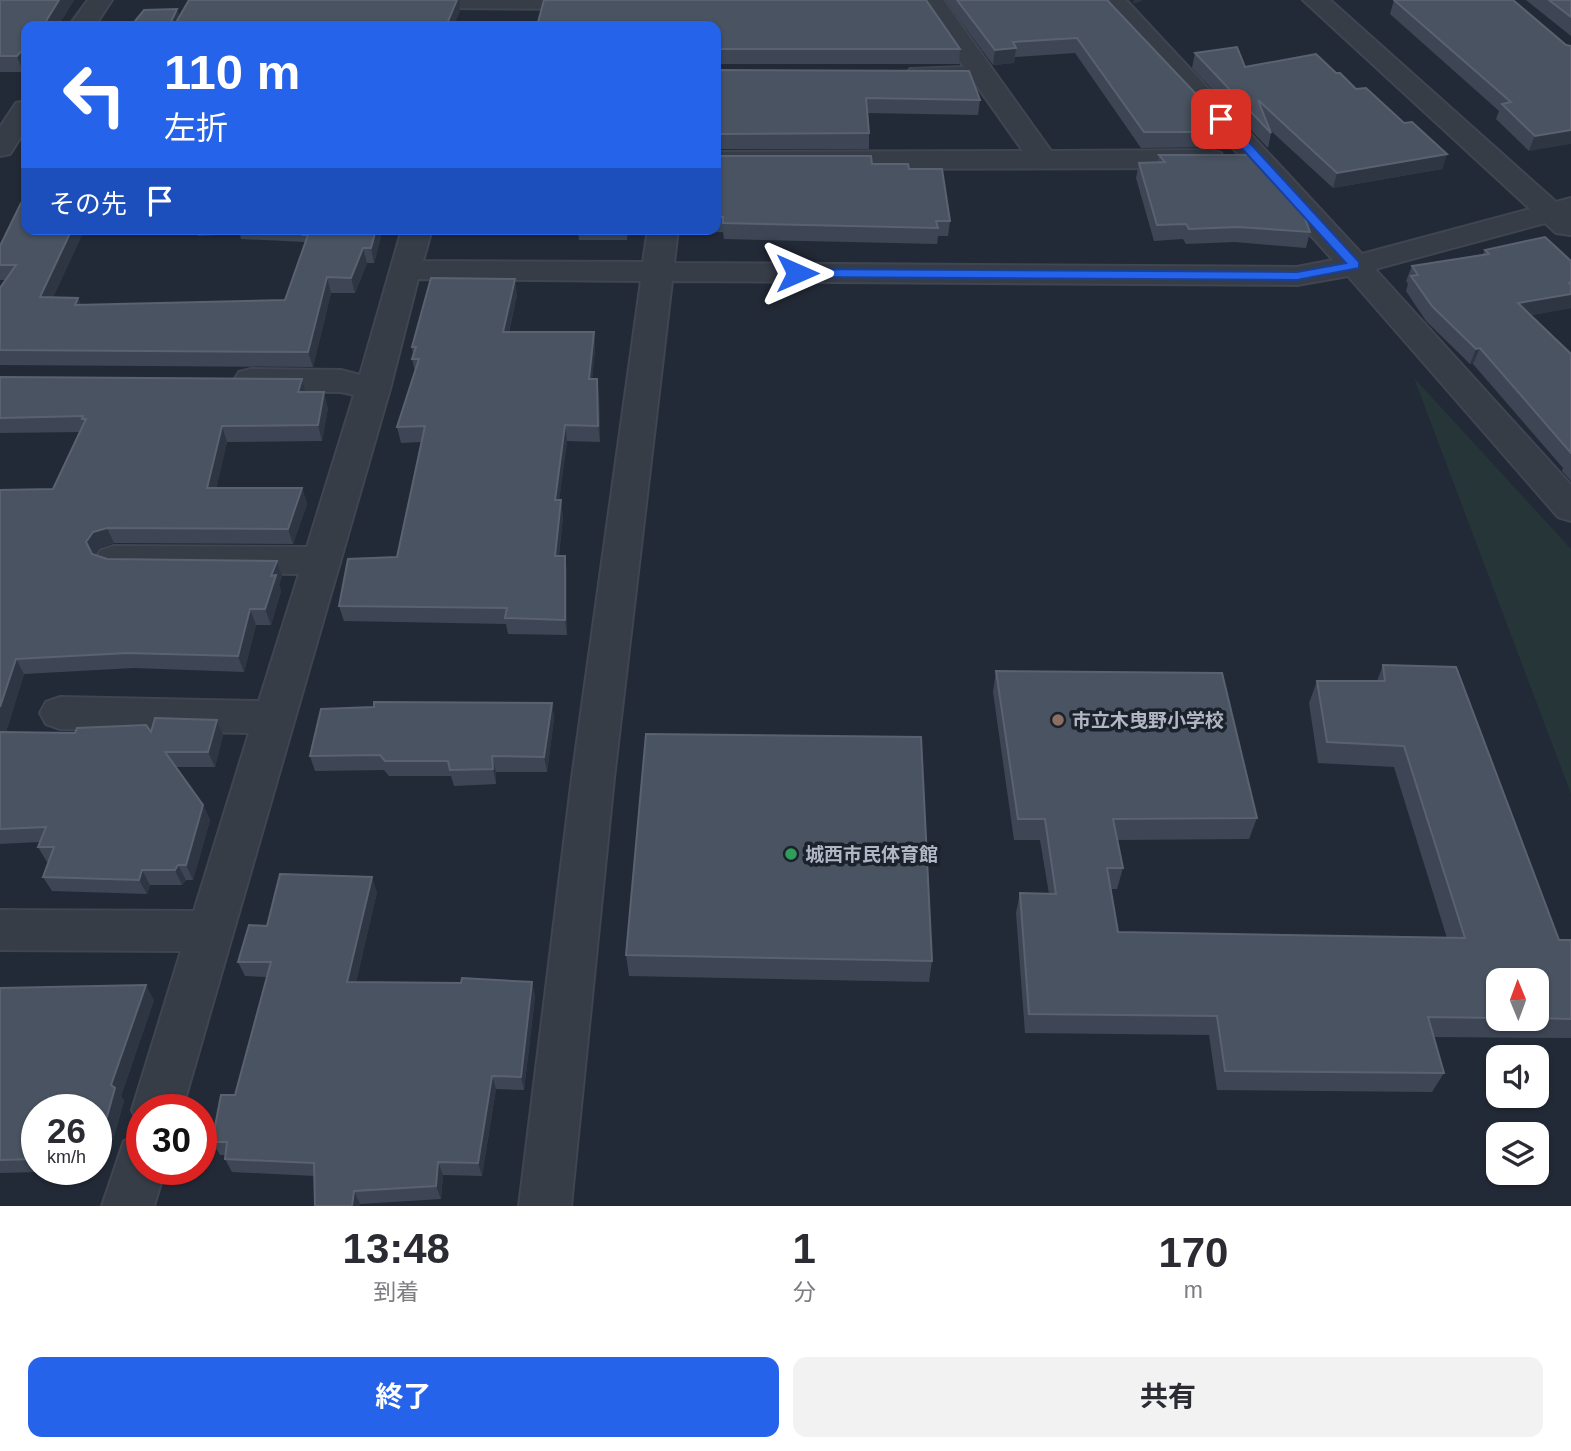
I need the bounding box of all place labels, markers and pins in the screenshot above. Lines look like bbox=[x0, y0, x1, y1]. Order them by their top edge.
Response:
pin bbox=[1191, 89, 1251, 149]
place label: 市立木曳野小学校 bbox=[1072, 710, 1224, 731]
marker: 市立木曳野小学校 bbox=[1050, 712, 1066, 728]
place label: 城西市民体育館 bbox=[805, 844, 938, 865]
marker: 城西市民体育館 bbox=[783, 846, 799, 862]

